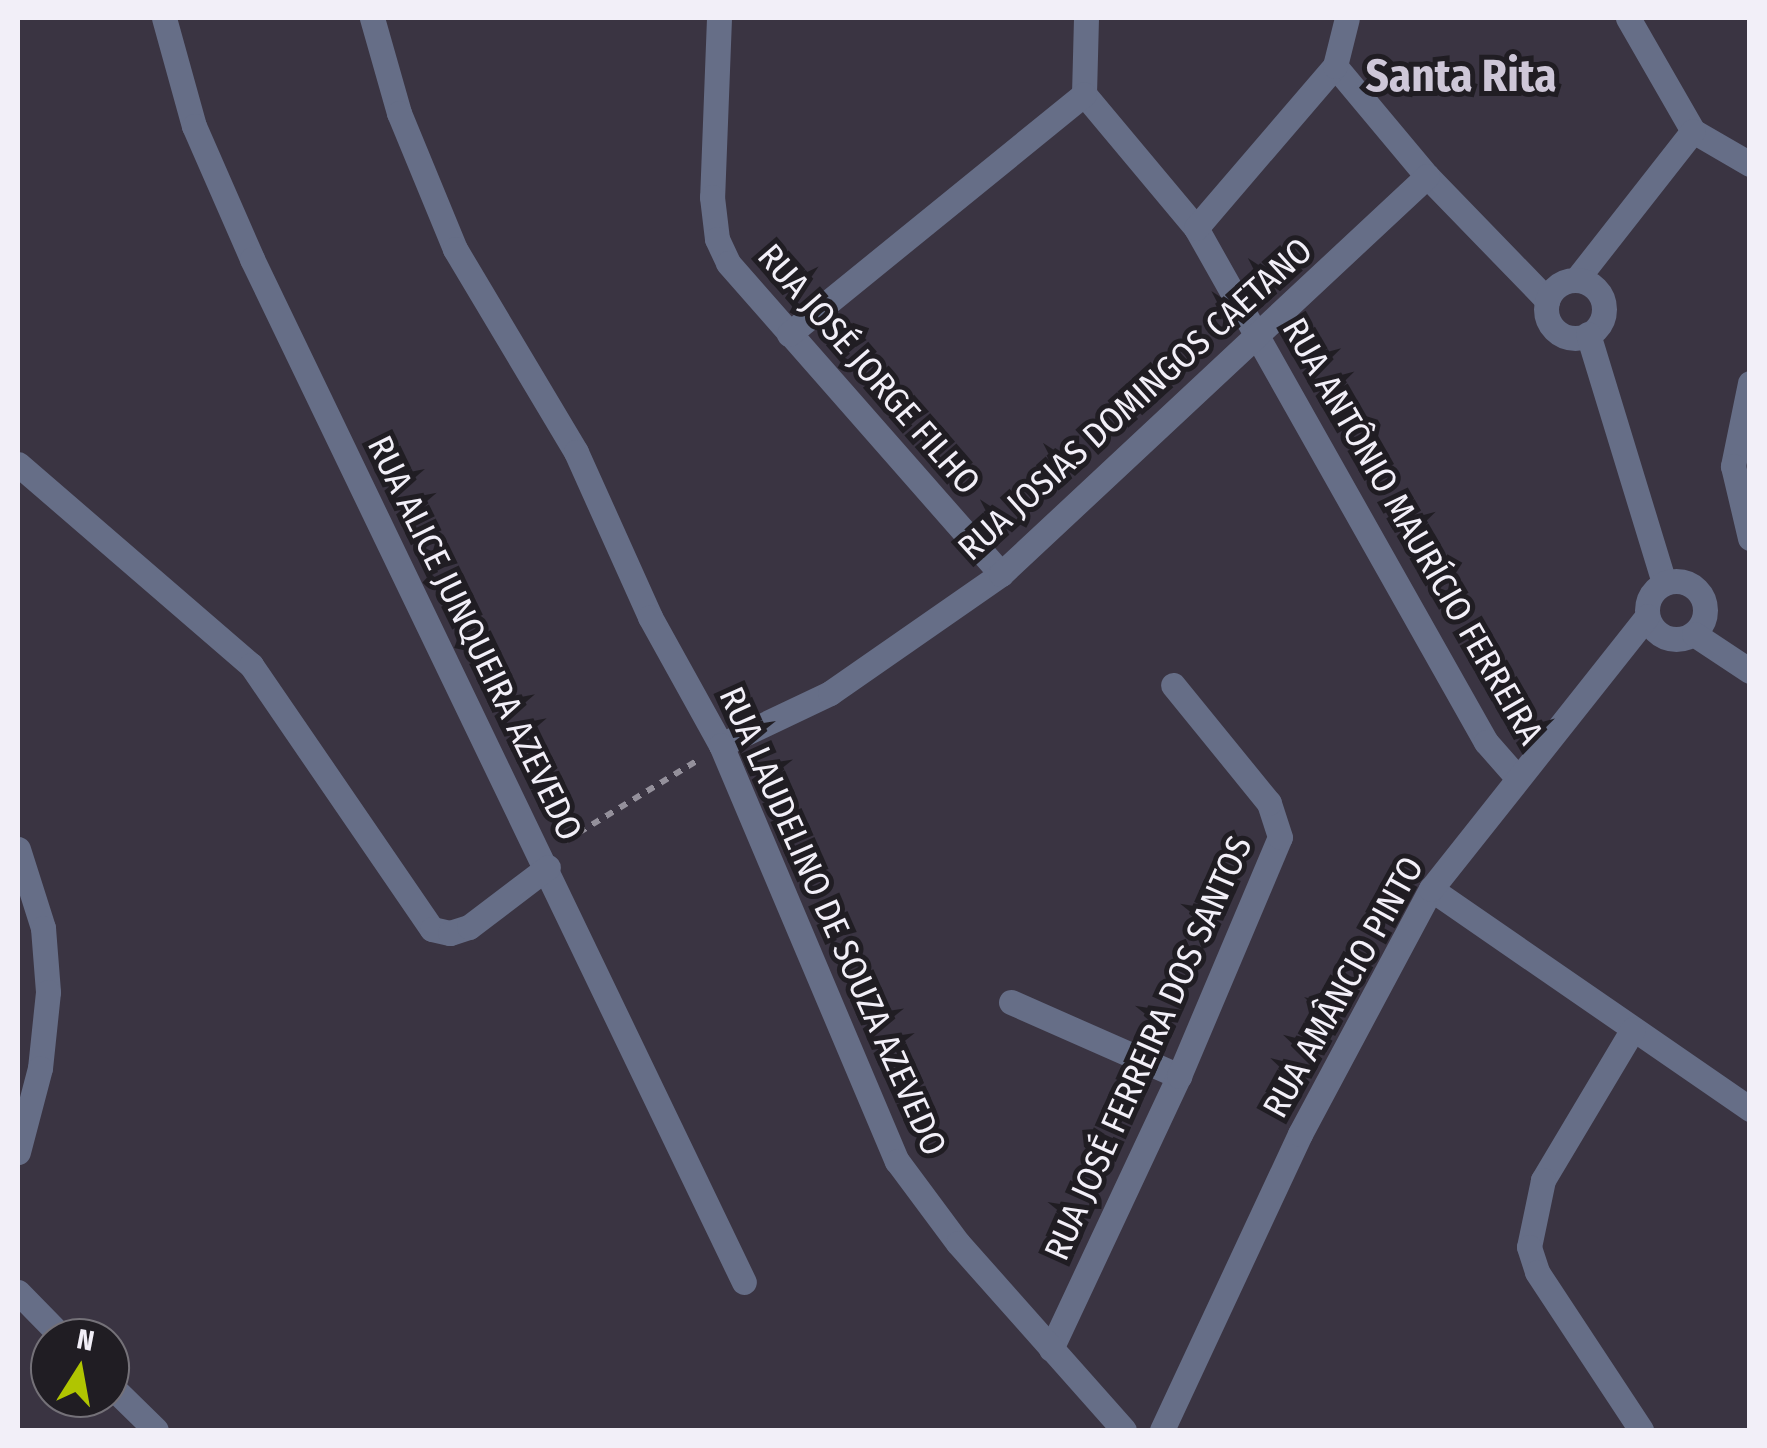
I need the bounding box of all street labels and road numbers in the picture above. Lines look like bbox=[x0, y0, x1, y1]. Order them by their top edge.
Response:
street label: RUA JOSIAS DOMINGOS CAETANO bbox=[949, 229, 1321, 569]
street label: RUA JOSÉ JORGE FILHO bbox=[749, 235, 989, 503]
street label: RUA ANTÔNIO MAURÍCIO FERREIRA bbox=[1274, 311, 1552, 751]
street label: RUA ALICE JUNQUEIRA AZEVEDO bbox=[359, 429, 591, 847]
street label: RUA LAUDELINO DE SOUZA AZEVEDO bbox=[710, 680, 956, 1162]
street label: RUA JOSÉ FERREIRA DOS SANTOS bbox=[1035, 830, 1261, 1266]
street label: RUA AMÂNCIO PINTO bbox=[1254, 849, 1432, 1125]

